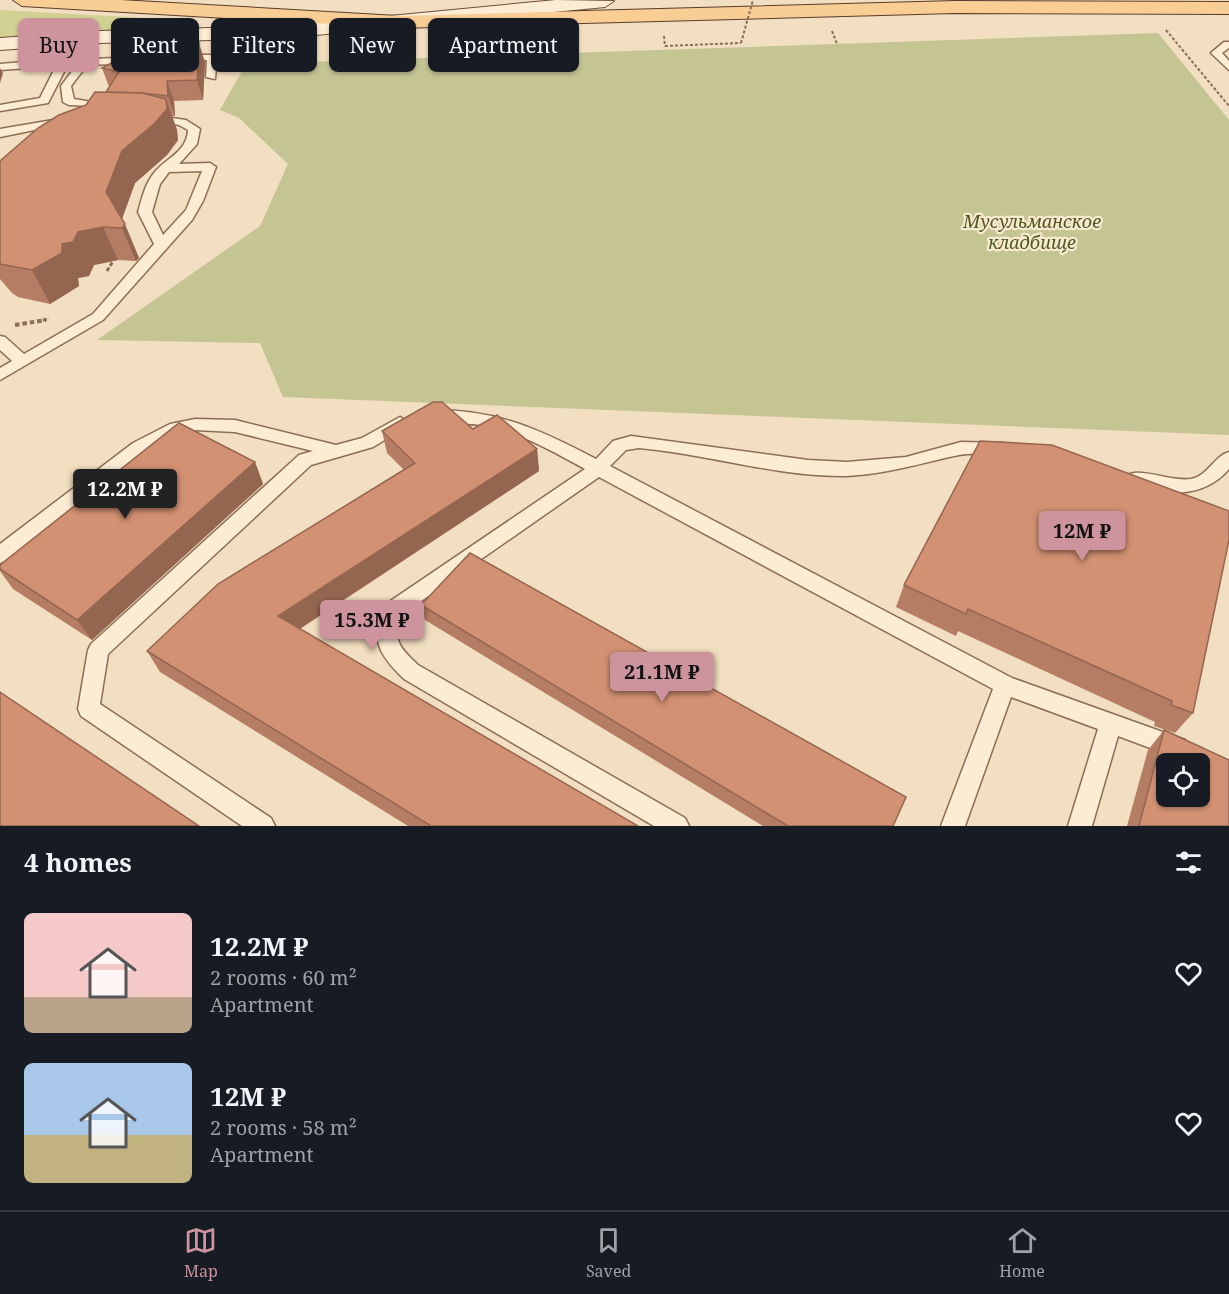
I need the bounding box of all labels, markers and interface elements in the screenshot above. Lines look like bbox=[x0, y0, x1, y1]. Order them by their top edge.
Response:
chip: Buy bbox=[18, 18, 99, 72]
chip: Rent bbox=[111, 18, 199, 72]
chip: Filters bbox=[211, 18, 317, 72]
chip: New bbox=[329, 18, 416, 72]
chip: Apartment bbox=[428, 18, 579, 72]
park label: Мусульманское кладбище bbox=[962, 209, 1101, 254]
pin: 12.2M ₽ bbox=[70, 469, 180, 520]
text: 12.2M ₽ bbox=[87, 475, 163, 502]
pin: 12M ₽ bbox=[1040, 511, 1124, 562]
text: 12M ₽ bbox=[1053, 517, 1111, 544]
pin: 15.3M ₽ bbox=[317, 600, 427, 651]
text: 15.3M ₽ bbox=[334, 606, 410, 633]
pin: 21.1M ₽ bbox=[607, 652, 717, 703]
text: 21.1M ₽ bbox=[624, 658, 700, 685]
map controls bbox=[1156, 753, 1210, 807]
button: locate bbox=[1156, 753, 1210, 807]
text: 4 homes bbox=[24, 844, 132, 880]
icon: filters bbox=[1172, 846, 1205, 879]
text: 12.2M ₽ bbox=[210, 928, 309, 964]
icon: home bbox=[72, 937, 144, 1009]
icon: heart bbox=[1172, 957, 1205, 990]
text: 2 rooms · 60 m² bbox=[210, 964, 357, 991]
text: Apartment bbox=[210, 991, 314, 1018]
text: 12M ₽ bbox=[210, 1078, 286, 1114]
icon: home bbox=[72, 1087, 144, 1159]
icon: heart bbox=[1172, 1107, 1205, 1140]
text: 2 rooms · 58 m² bbox=[210, 1114, 357, 1141]
text: Apartment bbox=[210, 1141, 314, 1168]
tab: Map bbox=[184, 1224, 218, 1282]
tab: Saved bbox=[586, 1224, 631, 1282]
tab: Home bbox=[999, 1224, 1045, 1282]

